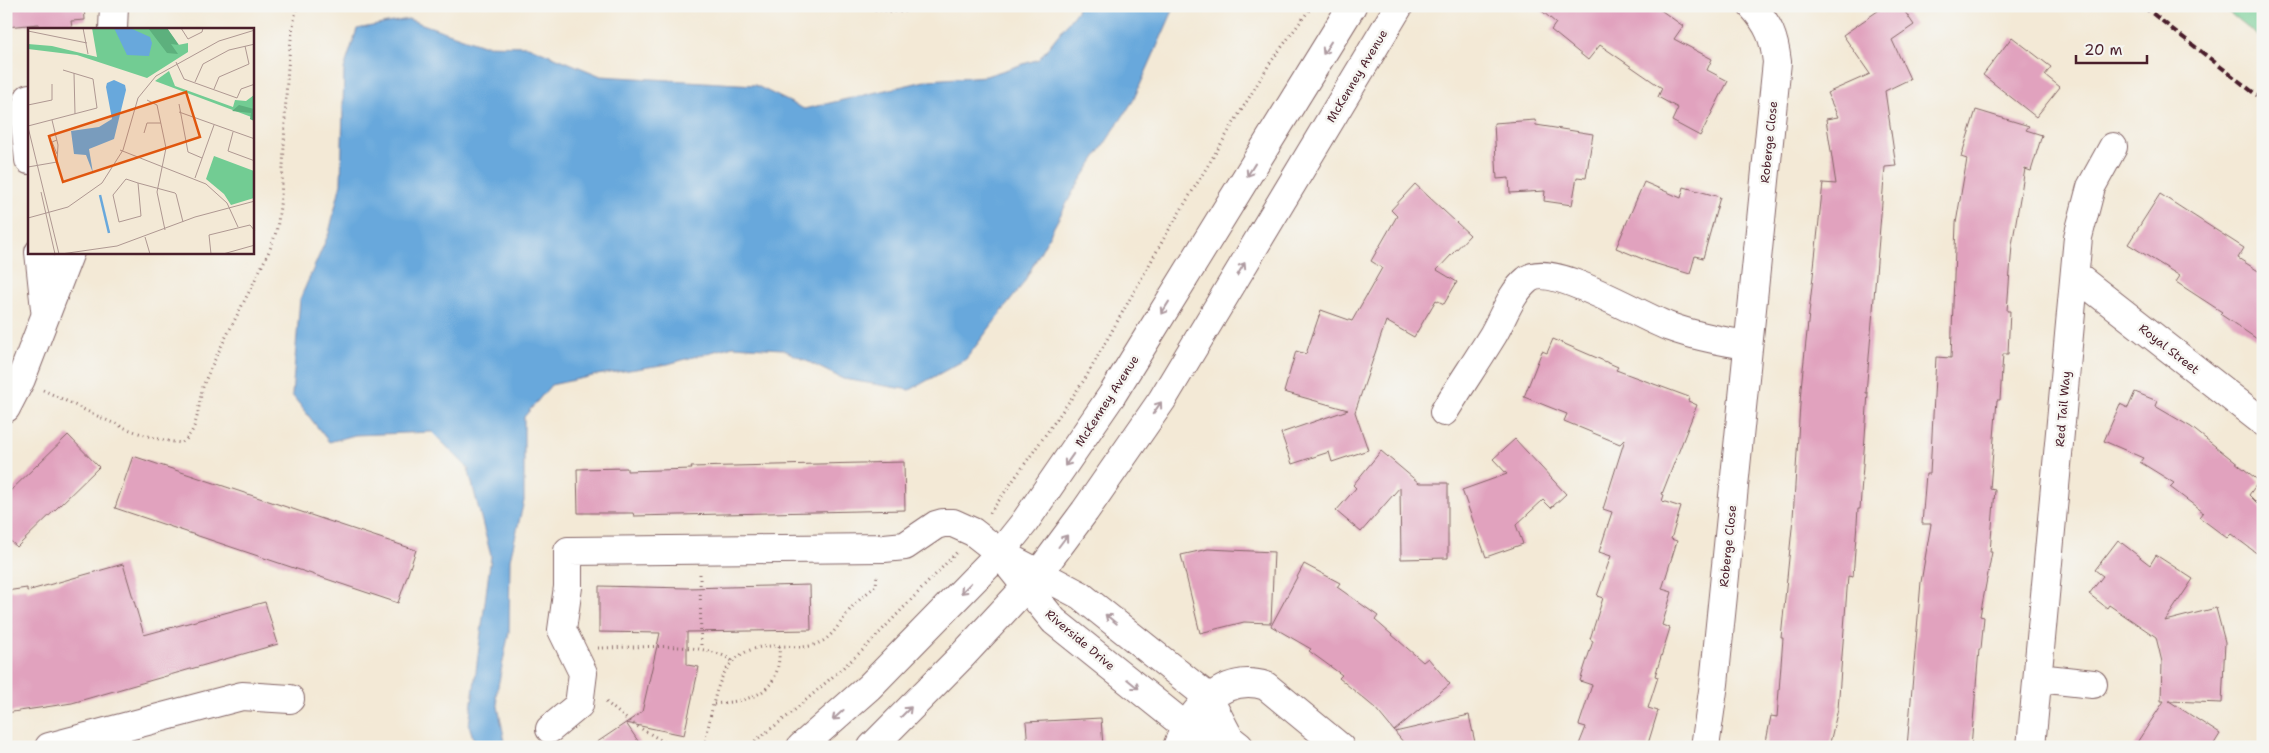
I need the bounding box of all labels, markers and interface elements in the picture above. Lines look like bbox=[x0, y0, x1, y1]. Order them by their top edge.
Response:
street label: McKenney Avenue bbox=[1323, 26, 1391, 126]
inset map bbox=[28, 28, 254, 254]
scale bar bbox=[2076, 32, 2148, 64]
one-way arrow bbox=[1321, 40, 1331, 54]
text: 20 m bbox=[2084, 40, 2123, 60]
street label: Roberge Close bbox=[1757, 100, 1781, 184]
one-way arrow bbox=[1245, 163, 1255, 177]
one-way arrow bbox=[1237, 263, 1247, 277]
one-way arrow bbox=[1160, 301, 1170, 315]
street label: Royal Street bbox=[2136, 320, 2202, 378]
street label: McKenney Avenue bbox=[1071, 352, 1143, 450]
street label: Red Tail Way bbox=[2052, 370, 2074, 448]
one-way arrow bbox=[1152, 401, 1162, 415]
one-way arrow bbox=[1064, 453, 1074, 467]
street label: Roberge Close bbox=[1716, 504, 1740, 588]
one-way arrow bbox=[1058, 534, 1068, 548]
one-way arrow bbox=[960, 581, 972, 594]
street label: Riverside Drive bbox=[1042, 606, 1118, 674]
one-way arrow bbox=[1105, 614, 1118, 625]
one-way arrow bbox=[1126, 679, 1139, 690]
one-way arrow bbox=[900, 706, 912, 718]
one-way arrow bbox=[832, 709, 845, 721]

